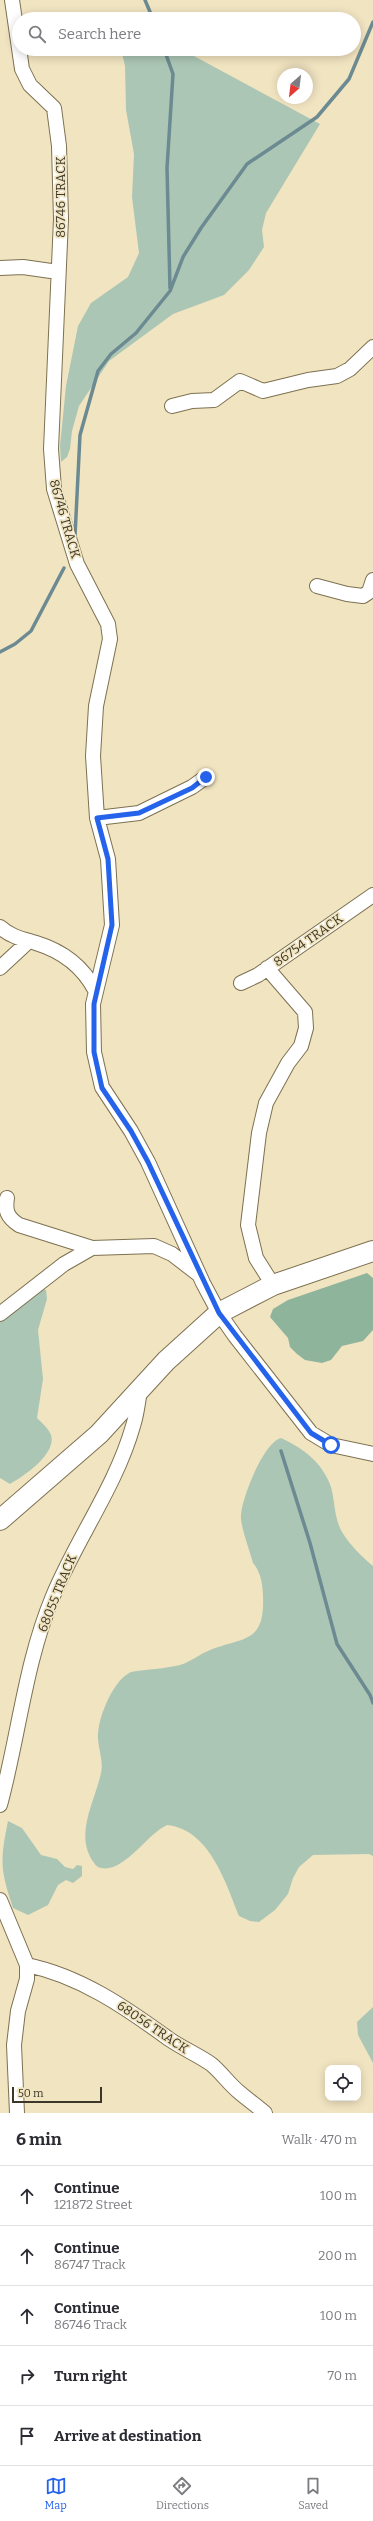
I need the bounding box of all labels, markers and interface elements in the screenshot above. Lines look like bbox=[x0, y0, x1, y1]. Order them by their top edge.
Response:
search box bbox=[12, 12, 361, 56]
icon: search bbox=[26, 23, 48, 45]
text: Search here bbox=[58, 25, 141, 43]
north arrow bbox=[277, 68, 313, 104]
street label: 86746 TRACK bbox=[53, 155, 68, 238]
street label: 86746 TRACK bbox=[47, 478, 84, 561]
route end bbox=[197, 768, 215, 786]
street label: 86754 TRACK bbox=[271, 910, 346, 969]
route start bbox=[322, 1436, 340, 1454]
street label: 68055 TRACK bbox=[35, 1551, 80, 1634]
street label: 68056 TRACK bbox=[114, 1998, 192, 2057]
map controls bbox=[325, 2065, 361, 2101]
button: locate bbox=[325, 2065, 361, 2101]
scale bar bbox=[12, 2085, 102, 2104]
text: 50 m bbox=[18, 2087, 44, 2100]
text: 6 min bbox=[16, 2129, 62, 2150]
text: Walk · 470 m bbox=[282, 2132, 357, 2147]
text: Continue bbox=[54, 2179, 120, 2197]
icon: ahead bbox=[16, 2185, 38, 2207]
text: 100 m bbox=[320, 2188, 357, 2203]
text: 121872 Street bbox=[54, 2197, 132, 2212]
text: Continue bbox=[54, 2239, 120, 2257]
icon: ahead bbox=[16, 2245, 38, 2267]
text: 200 m bbox=[318, 2248, 357, 2263]
text: 86747 Track bbox=[54, 2257, 126, 2272]
text: Continue bbox=[54, 2299, 120, 2317]
icon: ahead bbox=[16, 2305, 38, 2327]
text: 100 m bbox=[320, 2308, 357, 2323]
text: 86746 Track bbox=[54, 2317, 127, 2332]
icon: right bbox=[16, 2365, 38, 2387]
text: Turn right bbox=[54, 2367, 127, 2385]
text: 70 m bbox=[327, 2368, 357, 2383]
icon: arrive bbox=[16, 2425, 38, 2447]
text: Arrive at destination bbox=[54, 2427, 201, 2445]
tab: Map bbox=[45, 2475, 67, 2512]
tab: Directions bbox=[156, 2475, 209, 2512]
tab: Saved bbox=[298, 2475, 328, 2512]

